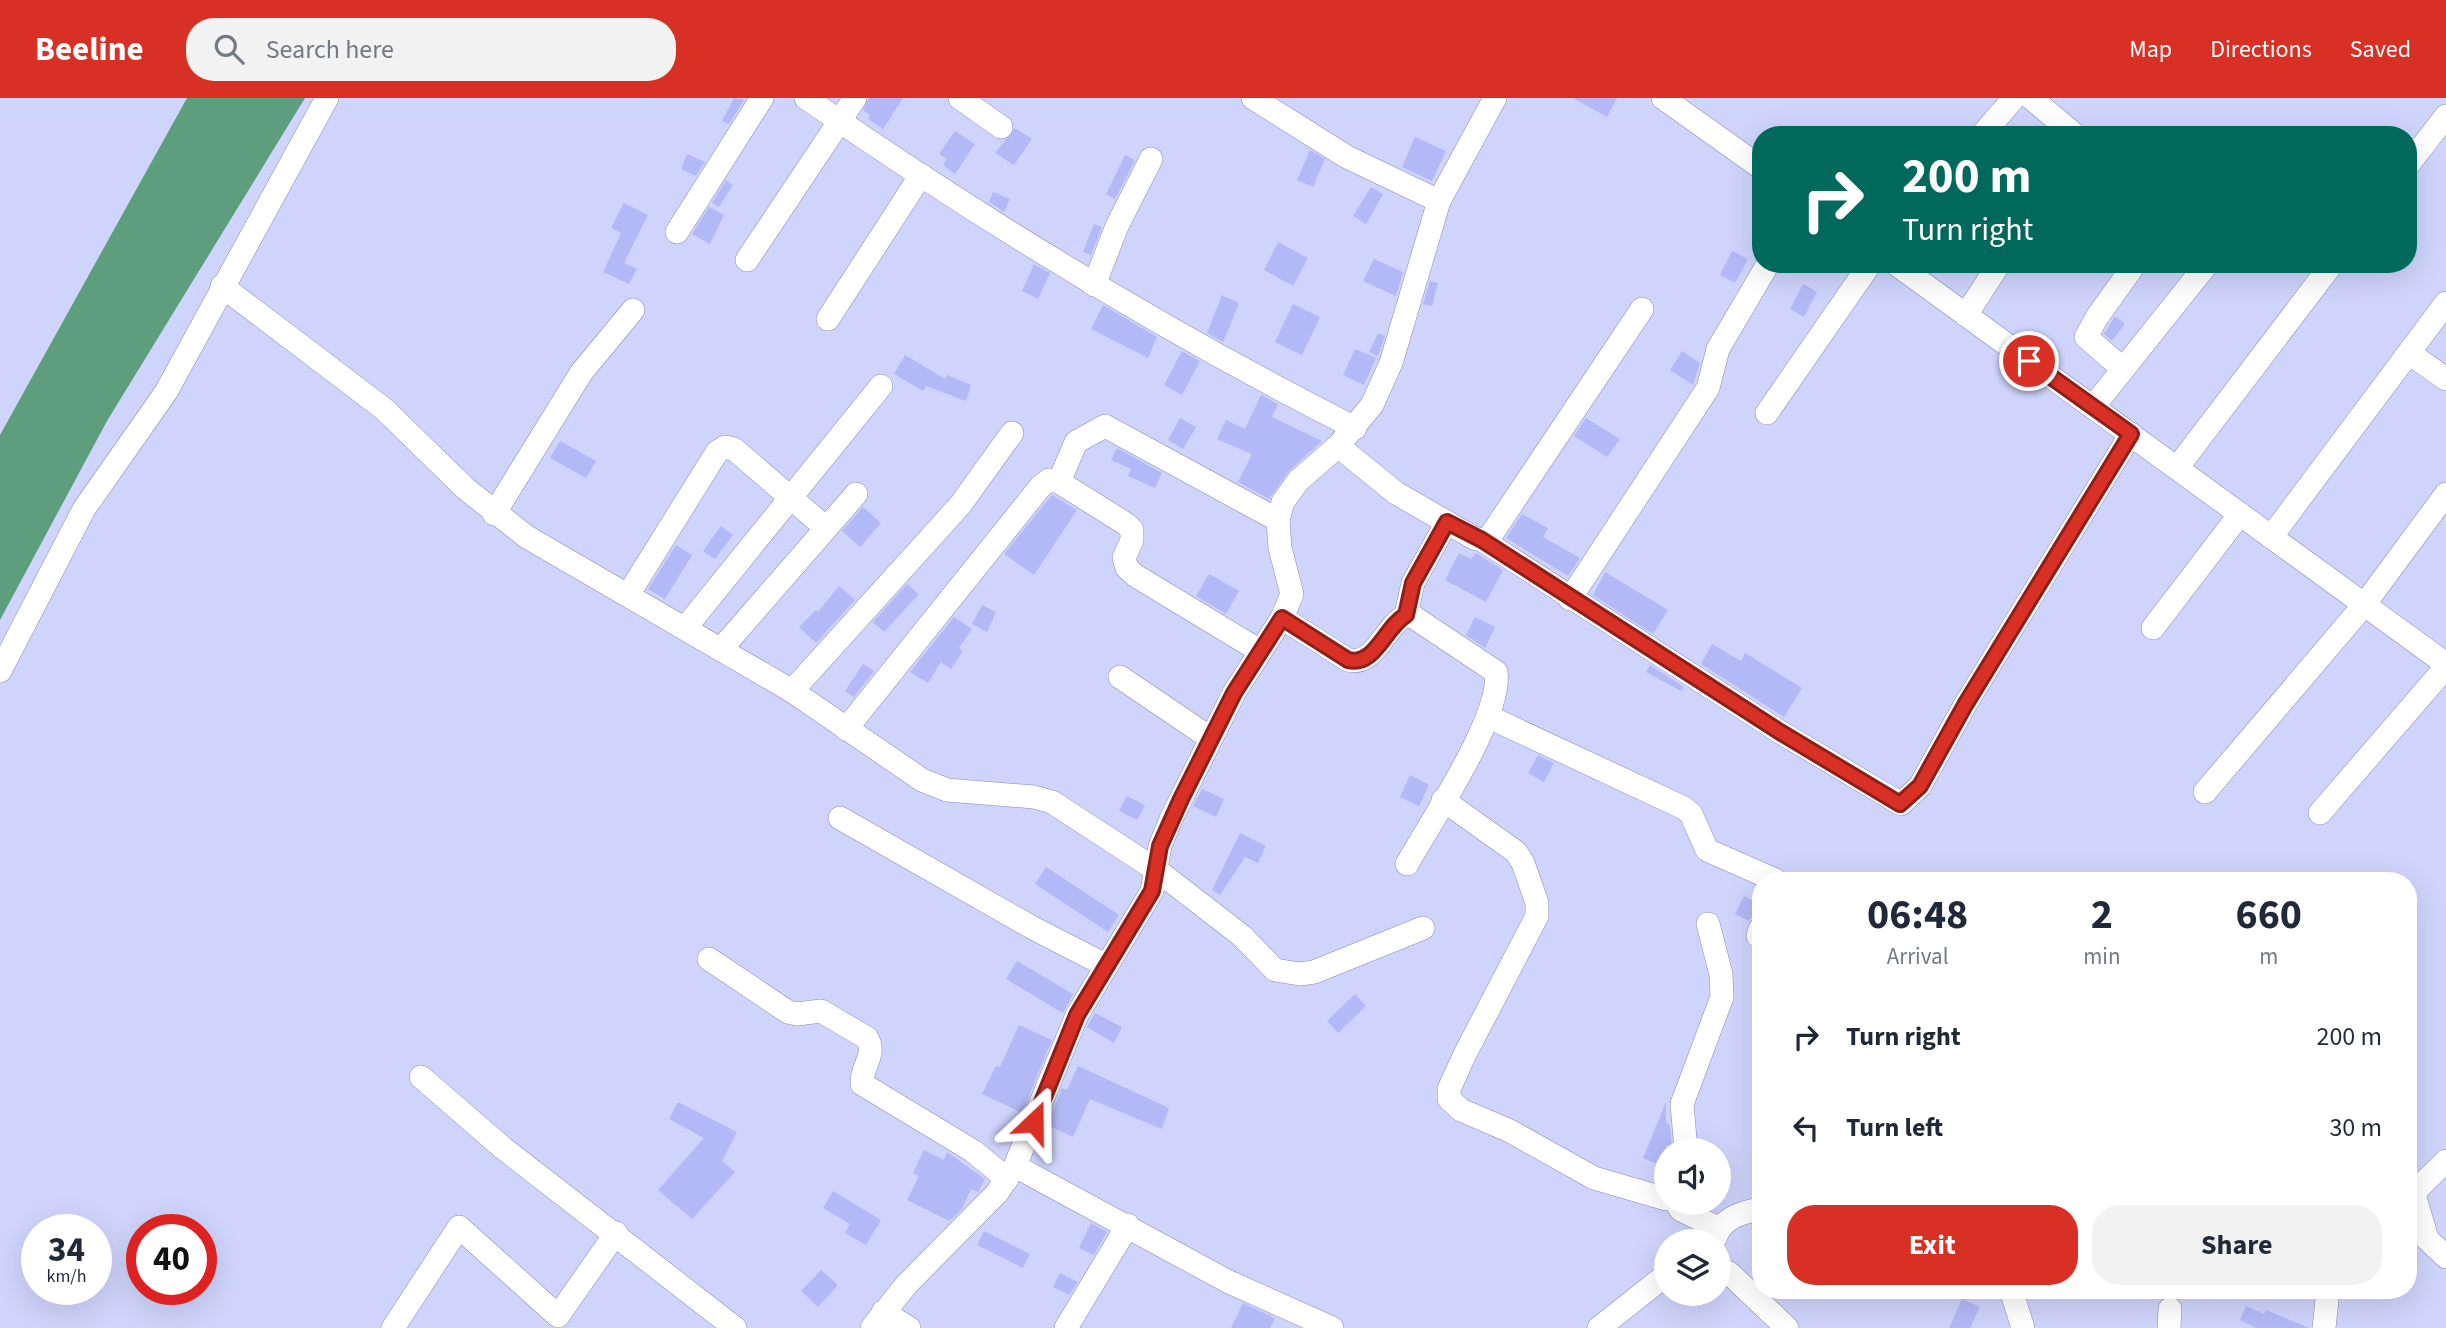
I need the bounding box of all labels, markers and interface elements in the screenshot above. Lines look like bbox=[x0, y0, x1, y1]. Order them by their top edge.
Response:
search box bbox=[186, 18, 676, 81]
text: Beeline bbox=[35, 26, 144, 73]
icon: search bbox=[210, 30, 248, 68]
text: Search here bbox=[266, 31, 394, 68]
text: Map bbox=[2129, 32, 2172, 67]
text: Directions bbox=[2210, 32, 2312, 67]
text: Saved bbox=[2350, 32, 2411, 67]
text: 200 m bbox=[1902, 142, 2031, 212]
icon: right bbox=[1787, 154, 1878, 245]
text: Turn right bbox=[1902, 207, 2033, 253]
pin bbox=[1999, 331, 2059, 391]
icon: arrive bbox=[2010, 342, 2048, 380]
text: 06:48 bbox=[1867, 885, 1968, 945]
text: 2 bbox=[2091, 885, 2113, 945]
text: 660 bbox=[2235, 885, 2302, 945]
text: Arrival bbox=[1887, 940, 1949, 973]
text: min bbox=[2083, 940, 2121, 973]
text: m bbox=[2259, 940, 2278, 973]
icon: right bbox=[1787, 1018, 1825, 1056]
text: Turn right bbox=[1846, 1018, 1961, 1055]
text: 200 m bbox=[2316, 1018, 2382, 1055]
position arrow bbox=[997, 1085, 1071, 1159]
icon: left bbox=[1787, 1109, 1825, 1147]
text: Turn left bbox=[1846, 1109, 1943, 1146]
text: 30 m bbox=[2329, 1109, 2382, 1146]
map controls bbox=[1654, 1138, 1731, 1306]
button: sound bbox=[1654, 1138, 1731, 1215]
button: Exit bbox=[1787, 1205, 2078, 1285]
button: Share bbox=[2092, 1205, 2382, 1285]
speed limit sign: 40 bbox=[126, 1214, 217, 1305]
text: 34 bbox=[48, 1225, 85, 1275]
button: layers bbox=[1654, 1229, 1731, 1306]
text: km/h bbox=[47, 1264, 86, 1289]

